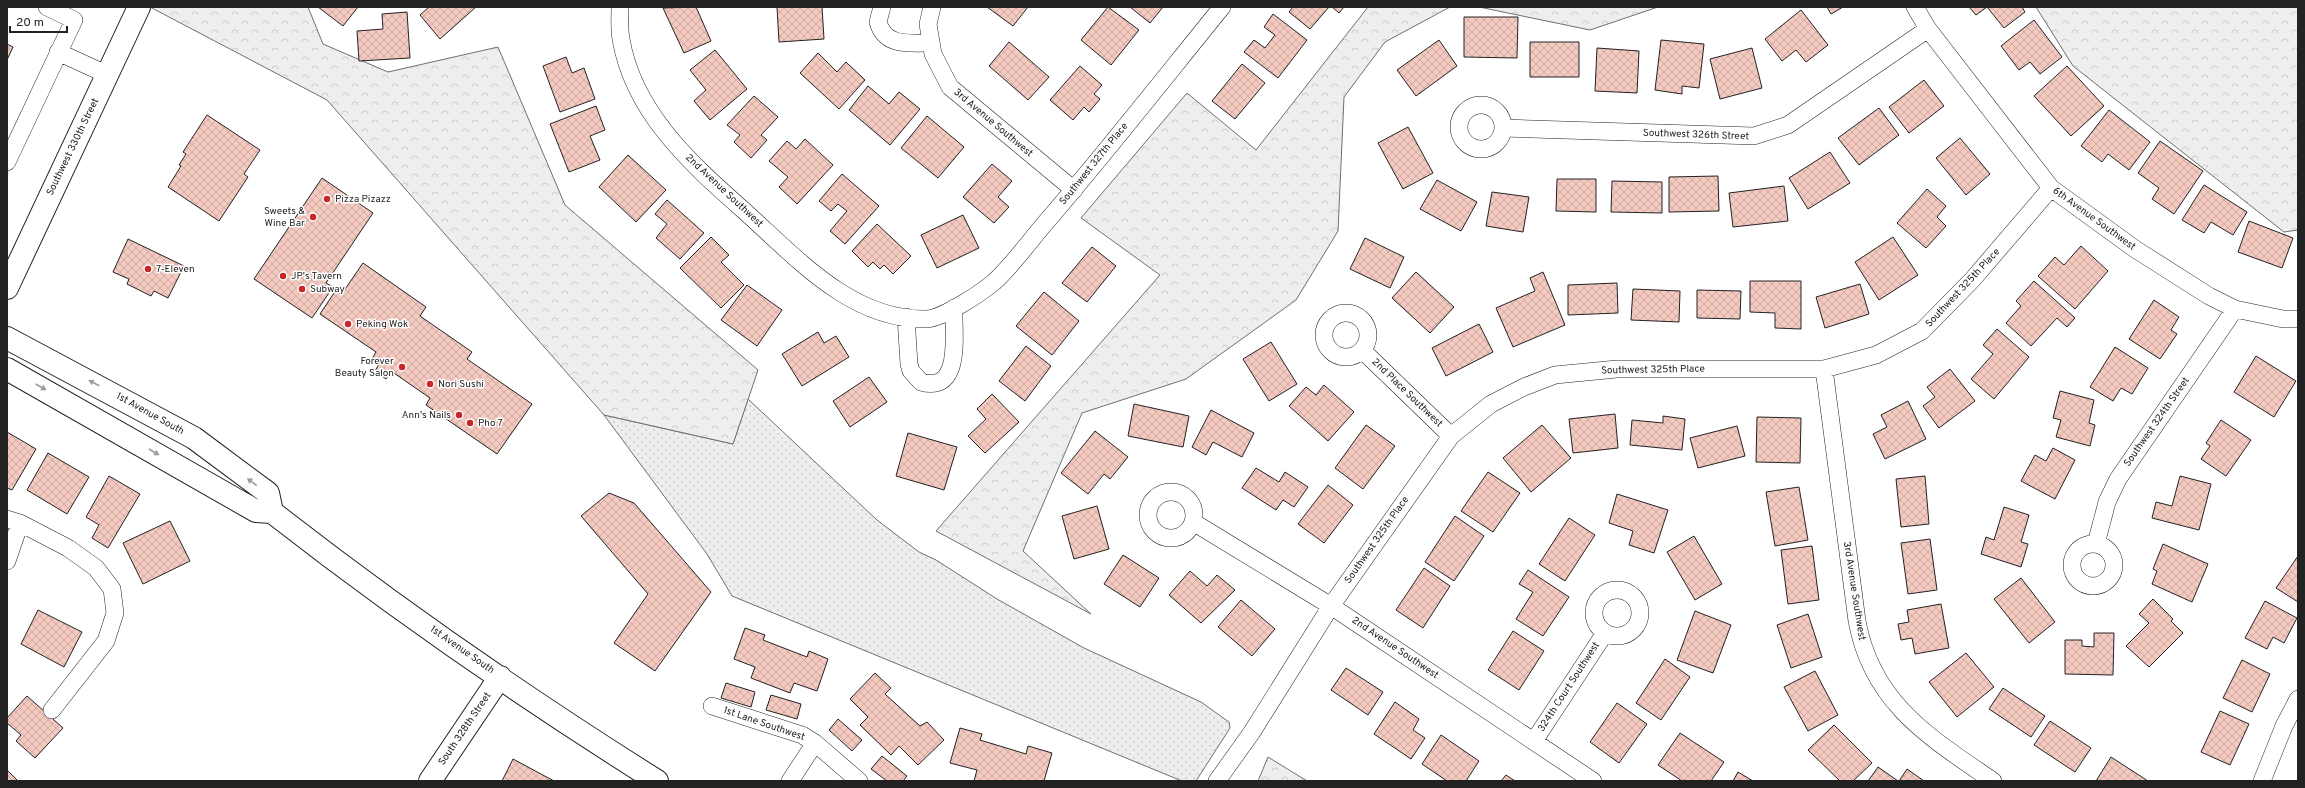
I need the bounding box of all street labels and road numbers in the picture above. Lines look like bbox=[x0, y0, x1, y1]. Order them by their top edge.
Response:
street label: 3rd Avenue Southwest bbox=[951, 86, 1036, 160]
street label: Southwest 330th Street bbox=[44, 96, 102, 198]
street label: Southwest 327th Place bbox=[1057, 120, 1131, 208]
street label: Southwest 326th Street bbox=[1643, 127, 1750, 143]
street label: 2nd Avenue Southwest bbox=[682, 151, 766, 231]
street label: 6th Avenue Southwest bbox=[2050, 184, 2138, 254]
street label: Southwest 325th Place bbox=[1923, 246, 2003, 330]
street label: 2nd Place Southwest bbox=[1369, 356, 1445, 430]
street label: Southwest 325th Place bbox=[1601, 363, 1705, 377]
street label: Southwest 324th Street bbox=[2121, 375, 2193, 469]
street label: 1st Avenue South bbox=[114, 390, 186, 438]
street label: Southwest 325th Place bbox=[1342, 494, 1412, 586]
street label: 3rd Avenue Southwest bbox=[1840, 541, 1868, 642]
street label: 2nd Avenue Southwest bbox=[1349, 614, 1441, 682]
street label: 1st Avenue South bbox=[427, 623, 497, 677]
street label: 324th Court Southwest bbox=[1535, 639, 1603, 734]
street label: South 328th Street bbox=[436, 690, 494, 768]
street label: 1st Lane Southwest bbox=[721, 704, 807, 744]

